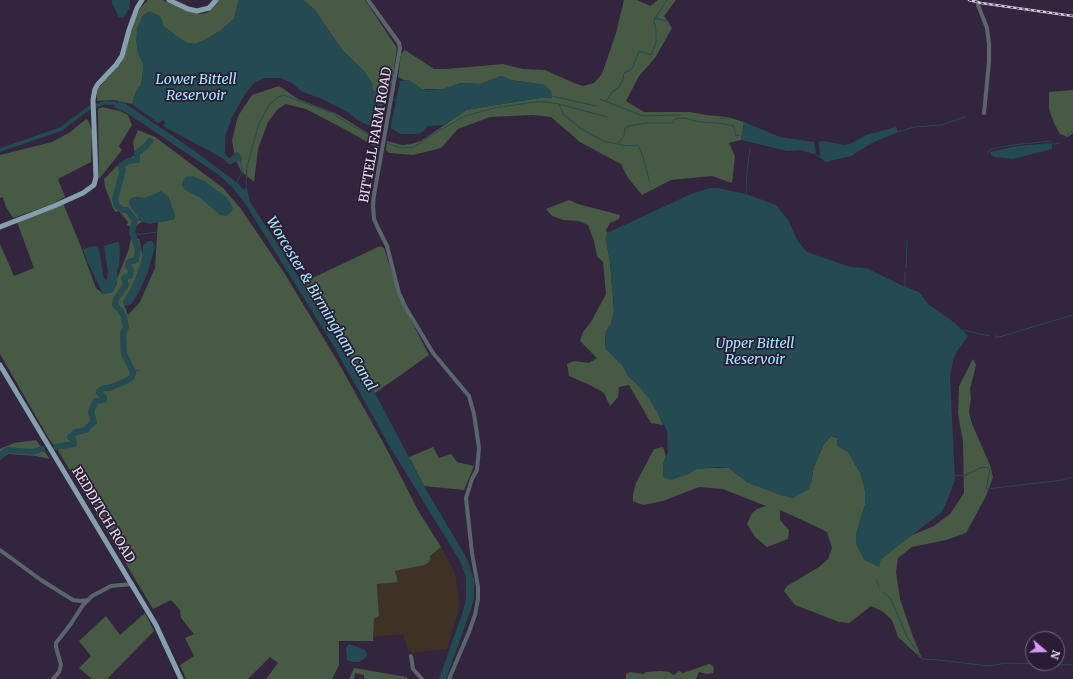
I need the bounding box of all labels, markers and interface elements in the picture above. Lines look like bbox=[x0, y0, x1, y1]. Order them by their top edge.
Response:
street label: BITTELL FARM ROAD bbox=[356, 66, 396, 204]
water label: Lower Bittell Reservoir bbox=[155, 72, 237, 104]
water label: Worcester & Birmingham Canal bbox=[262, 214, 380, 394]
water label: Upper Bittell Reservoir bbox=[716, 336, 794, 368]
street label: REDDITCH ROAD bbox=[68, 464, 138, 566]
north arrow bbox=[1025, 631, 1065, 671]
text: N bbox=[1047, 648, 1063, 661]

